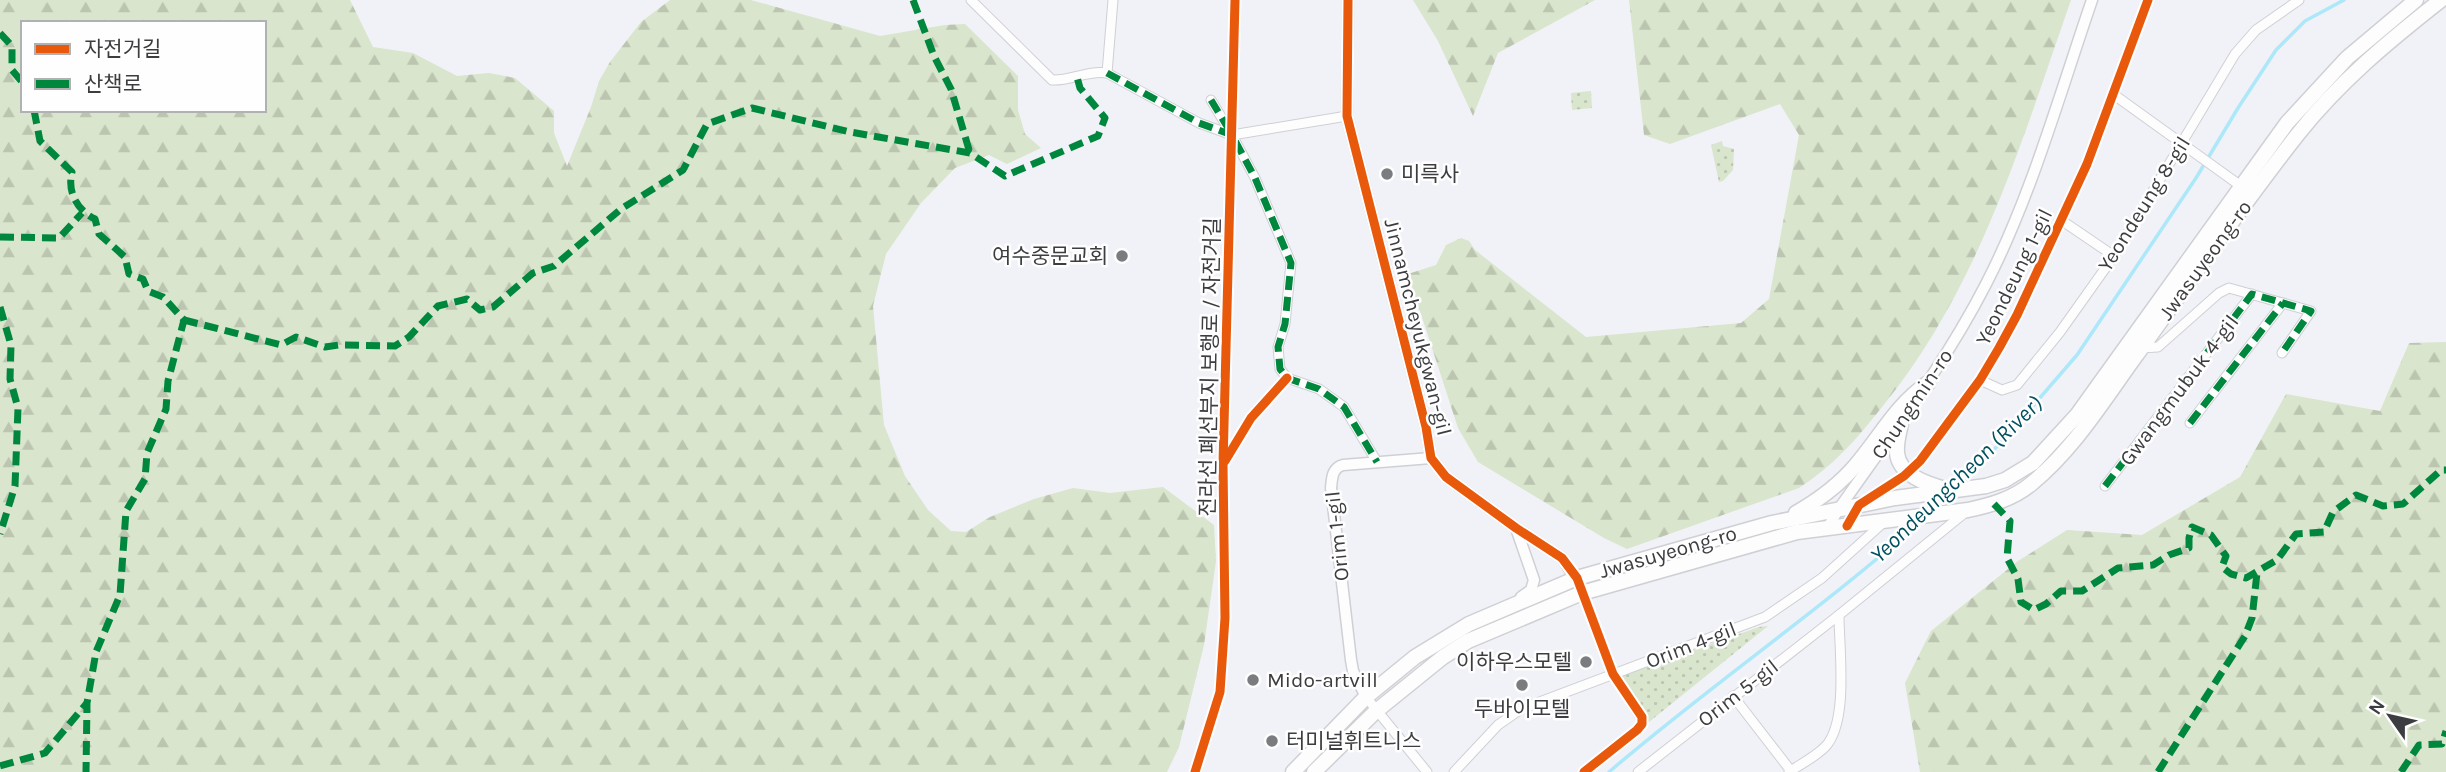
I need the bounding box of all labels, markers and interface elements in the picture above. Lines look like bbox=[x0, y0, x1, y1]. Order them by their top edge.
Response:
legend bbox=[21, 21, 266, 112]
text: 자전거길 bbox=[84, 37, 161, 61]
text: 산책로 bbox=[84, 72, 142, 96]
street label: Yeondeung 8-gil bbox=[2093, 132, 2195, 276]
place label: 미륵사 bbox=[1401, 162, 1459, 186]
marker: 미륵사 bbox=[1379, 166, 1395, 182]
street label: Jwasuyeong-ro bbox=[2154, 196, 2256, 324]
street label: Yeondeung 1-gil bbox=[1971, 205, 2057, 349]
street label: Jinnamcheyukgwan-gil bbox=[1379, 216, 1457, 438]
street label: 전라선 폐선부지 보행로 / 자전거길 bbox=[1195, 217, 1225, 517]
place label: 여수중문교회 bbox=[992, 244, 1108, 268]
marker: 여수중문교회 bbox=[1114, 248, 1130, 264]
street label: Gwangmubuk 4-gil bbox=[2115, 310, 2243, 470]
street label: Chungmin-ro bbox=[1866, 344, 1958, 464]
water label: Yeondeungcheon (River) bbox=[1865, 390, 2048, 569]
street label: Orim 1-gil bbox=[1320, 490, 1354, 582]
street label: Jwasuyeong-ro bbox=[1596, 521, 1740, 583]
street label: Orim 4-gil bbox=[1642, 617, 1740, 673]
place label: 이하우스모텔 bbox=[1456, 650, 1572, 674]
marker: 이하우스모텔 bbox=[1578, 654, 1594, 670]
street label: Orim 5-gil bbox=[1693, 654, 1783, 732]
place label: Mido-artvill bbox=[1267, 668, 1378, 692]
marker: Mido-artvill bbox=[1245, 672, 1261, 688]
marker: 두바이모텔 bbox=[1514, 677, 1530, 693]
north arrow bbox=[2355, 681, 2425, 751]
text: N bbox=[2364, 695, 2390, 719]
place label: 두바이모텔 bbox=[1474, 697, 1570, 721]
place label: 터미널휘트니스 bbox=[1286, 729, 1421, 753]
marker: 터미널휘트니스 bbox=[1264, 733, 1280, 749]

